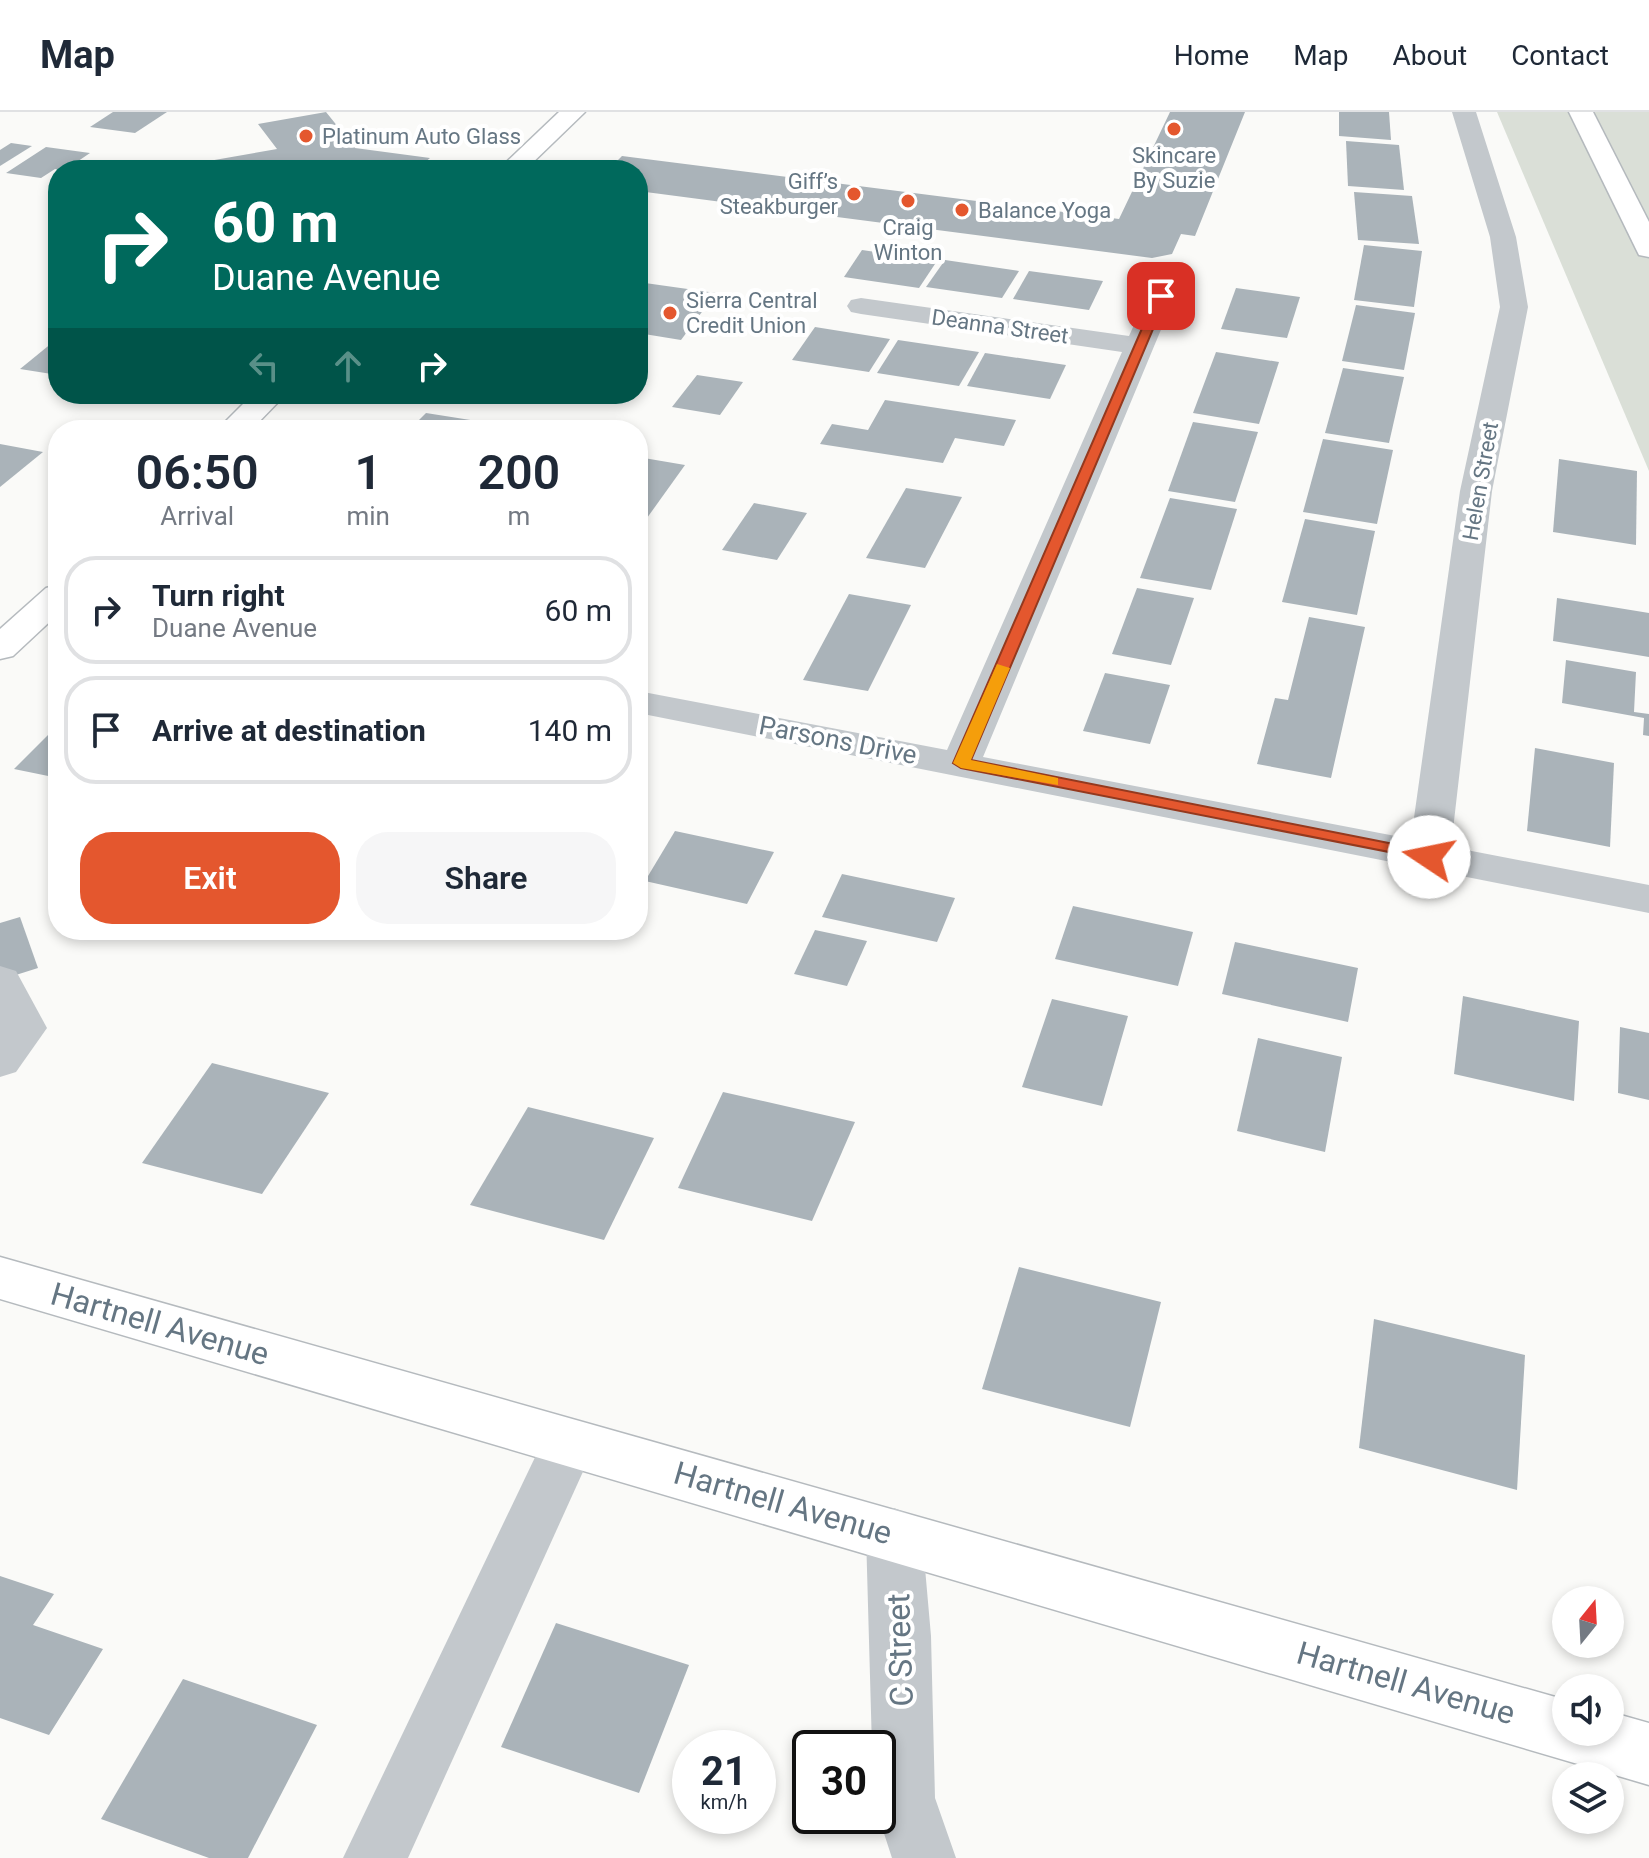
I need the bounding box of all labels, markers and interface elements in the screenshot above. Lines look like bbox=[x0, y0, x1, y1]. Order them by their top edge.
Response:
text: Map bbox=[40, 33, 115, 77]
text: Home bbox=[1174, 39, 1249, 72]
text: Map bbox=[1293, 39, 1349, 72]
text: About bbox=[1393, 39, 1467, 72]
text: Contact bbox=[1511, 39, 1609, 72]
marker: Skincare By Suzie bbox=[1165, 120, 1183, 138]
place label: Platinum Auto Glass bbox=[322, 124, 521, 149]
marker: Platinum Auto Glass bbox=[297, 127, 315, 145]
place label: Skincare By Suzie bbox=[1132, 143, 1216, 193]
place label: Giff’s Steakburger bbox=[720, 169, 839, 219]
marker: Giff’s Steakburger bbox=[845, 185, 863, 203]
text: 60 m bbox=[212, 190, 339, 256]
icon: right bbox=[80, 192, 184, 296]
marker: Craig Winton bbox=[899, 192, 917, 210]
place label: Balance Yoga bbox=[978, 198, 1111, 223]
marker: Balance Yoga bbox=[953, 201, 971, 219]
place label: Craig Winton bbox=[874, 215, 942, 265]
text: Duane Avenue bbox=[212, 257, 441, 299]
pin bbox=[1127, 262, 1195, 330]
icon: arrive bbox=[1139, 274, 1183, 318]
place label: Sierra Central Credit Union bbox=[686, 288, 818, 338]
marker: Sierra Central Credit Union bbox=[661, 304, 679, 322]
street label: Deanna Street bbox=[930, 305, 1070, 348]
icon: left bbox=[242, 344, 286, 388]
icon: ahead bbox=[326, 344, 370, 388]
icon: right bbox=[410, 344, 454, 388]
street label: Helen Street bbox=[1458, 420, 1503, 542]
text: 06:50 bbox=[136, 444, 259, 501]
text: 1 bbox=[355, 444, 382, 501]
text: 200 bbox=[478, 444, 560, 501]
text: Arrival bbox=[160, 501, 234, 531]
text: min bbox=[346, 501, 390, 531]
text: m bbox=[508, 501, 530, 531]
text: Turn right bbox=[152, 578, 285, 613]
icon: right bbox=[84, 588, 128, 632]
text: 60 m bbox=[545, 593, 612, 628]
text: Duane Avenue bbox=[152, 613, 317, 643]
icon: arrive bbox=[84, 708, 128, 752]
street label: Parsons Drive bbox=[757, 710, 919, 770]
text: Arrive at destination bbox=[152, 713, 426, 748]
text: 140 m bbox=[528, 713, 612, 748]
position arrow bbox=[1387, 815, 1471, 899]
button: Exit bbox=[80, 832, 340, 924]
button: Share bbox=[356, 832, 616, 924]
street label: Hartnell Avenue bbox=[47, 1275, 273, 1373]
street label: Hartnell Avenue bbox=[670, 1454, 896, 1552]
north arrow bbox=[1552, 1586, 1624, 1658]
map controls bbox=[1552, 1586, 1624, 1834]
street label: C Street bbox=[879, 1593, 921, 1707]
street label: Hartnell Avenue bbox=[1293, 1634, 1519, 1732]
button: sound bbox=[1552, 1674, 1624, 1746]
speed limit sign: 30 bbox=[792, 1730, 896, 1834]
text: 21 bbox=[701, 1748, 747, 1795]
button: layers bbox=[1552, 1762, 1624, 1834]
text: km/h bbox=[701, 1790, 747, 1814]

